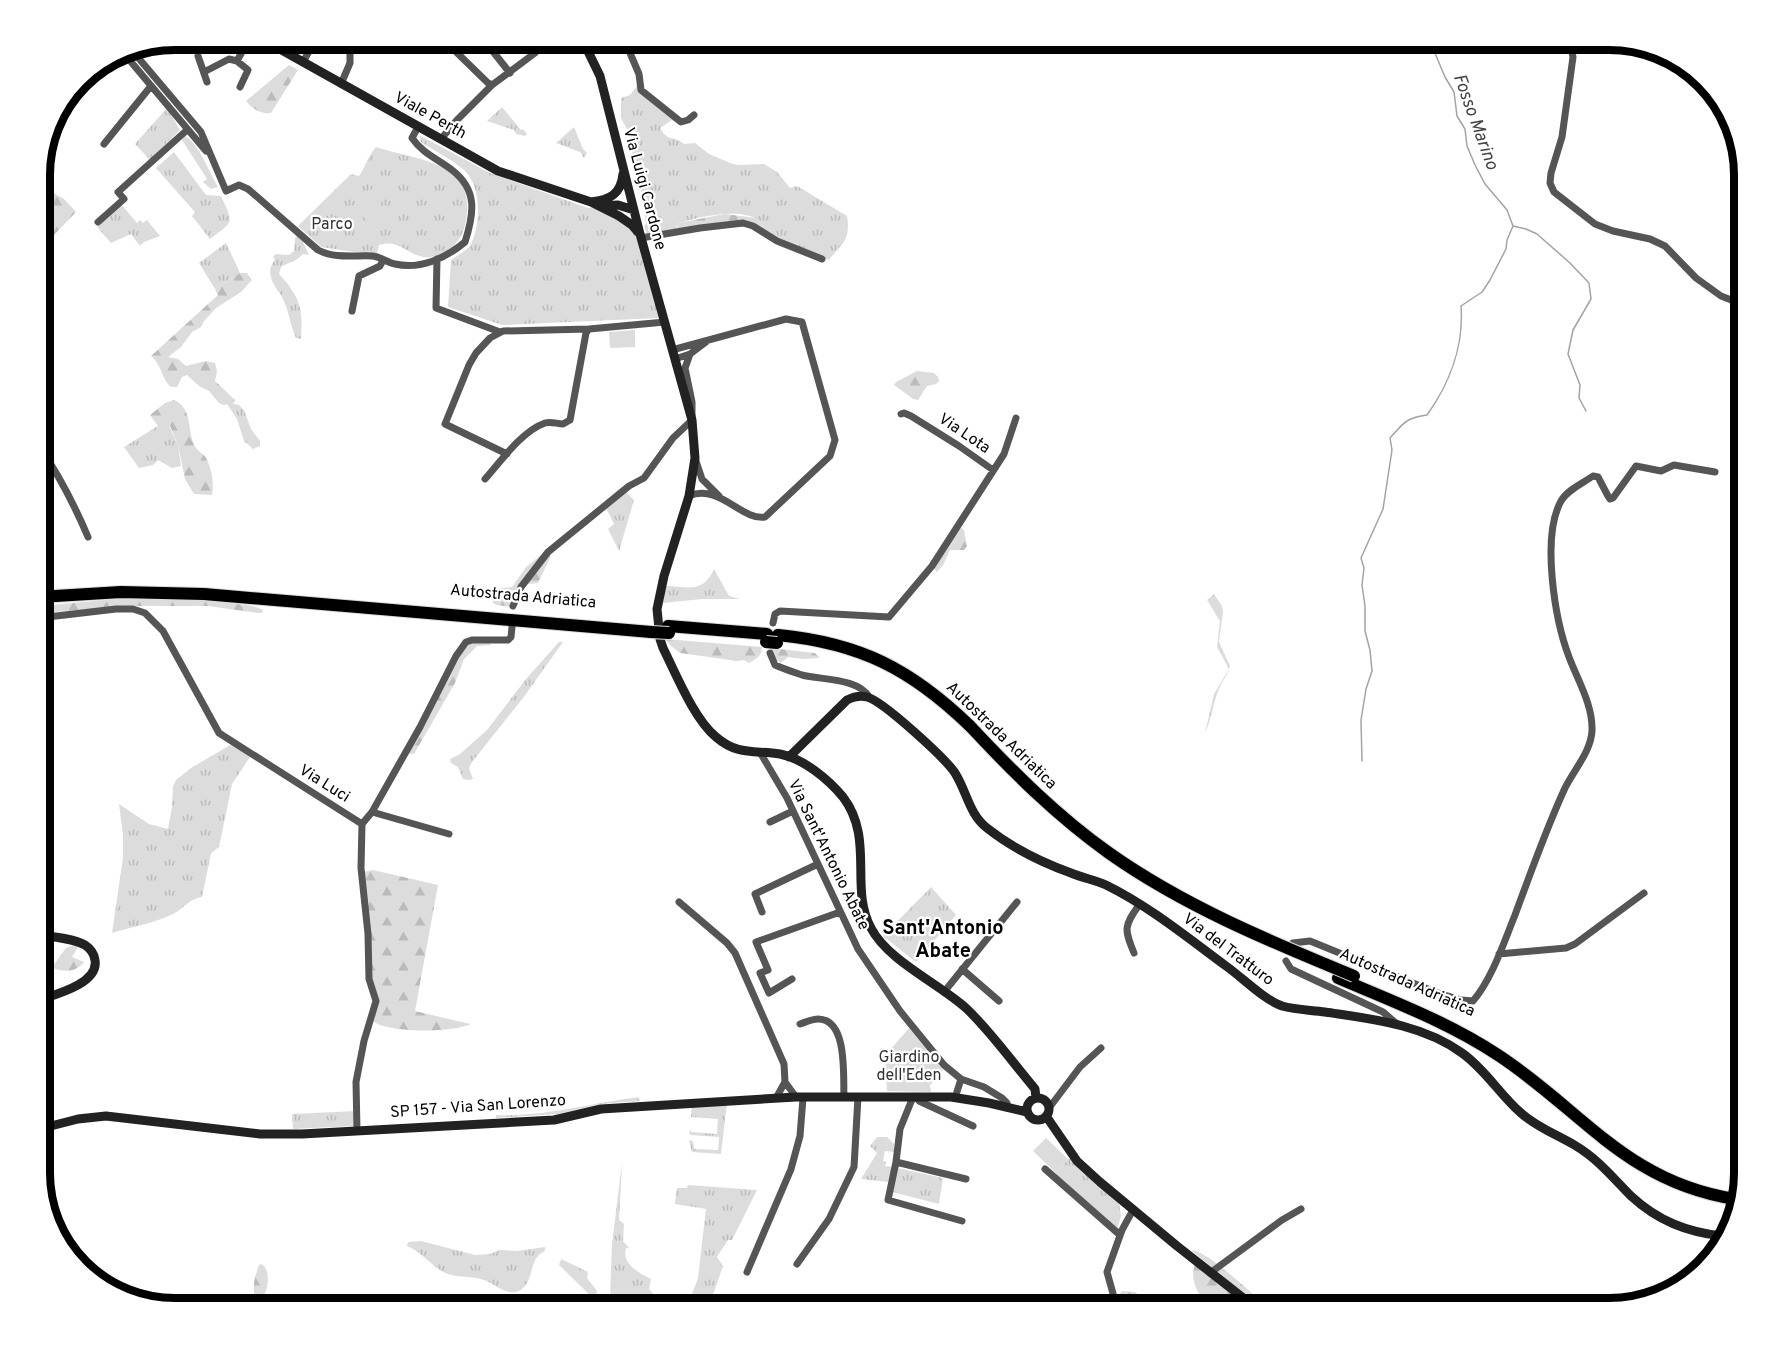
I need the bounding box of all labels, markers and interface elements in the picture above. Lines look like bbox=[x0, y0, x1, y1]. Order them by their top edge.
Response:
water label: Fosso Marino bbox=[1447, 71, 1503, 174]
street label: Viale Perth bbox=[390, 88, 470, 144]
street label: Via Luigi Cardone bbox=[618, 126, 670, 252]
park label: Parco bbox=[311, 215, 353, 235]
street label: Via Lota bbox=[934, 409, 994, 459]
street label: Autostrada Adriatica bbox=[449, 581, 597, 613]
street label: Autostrada Adriatica bbox=[941, 678, 1061, 794]
street label: Via Luci bbox=[295, 761, 353, 807]
street label: Via Sant'Antonio Abate bbox=[783, 776, 873, 934]
street label: Via del Tratturo bbox=[1178, 909, 1278, 991]
district label: Sant'Antonio Abate bbox=[882, 916, 1004, 965]
street label: Autostrada Adriatica bbox=[1336, 944, 1478, 1022]
park label: Giardino dell'Eden bbox=[876, 1048, 942, 1086]
street label: SP 157 - Via San Lorenzo bbox=[390, 1091, 567, 1123]

